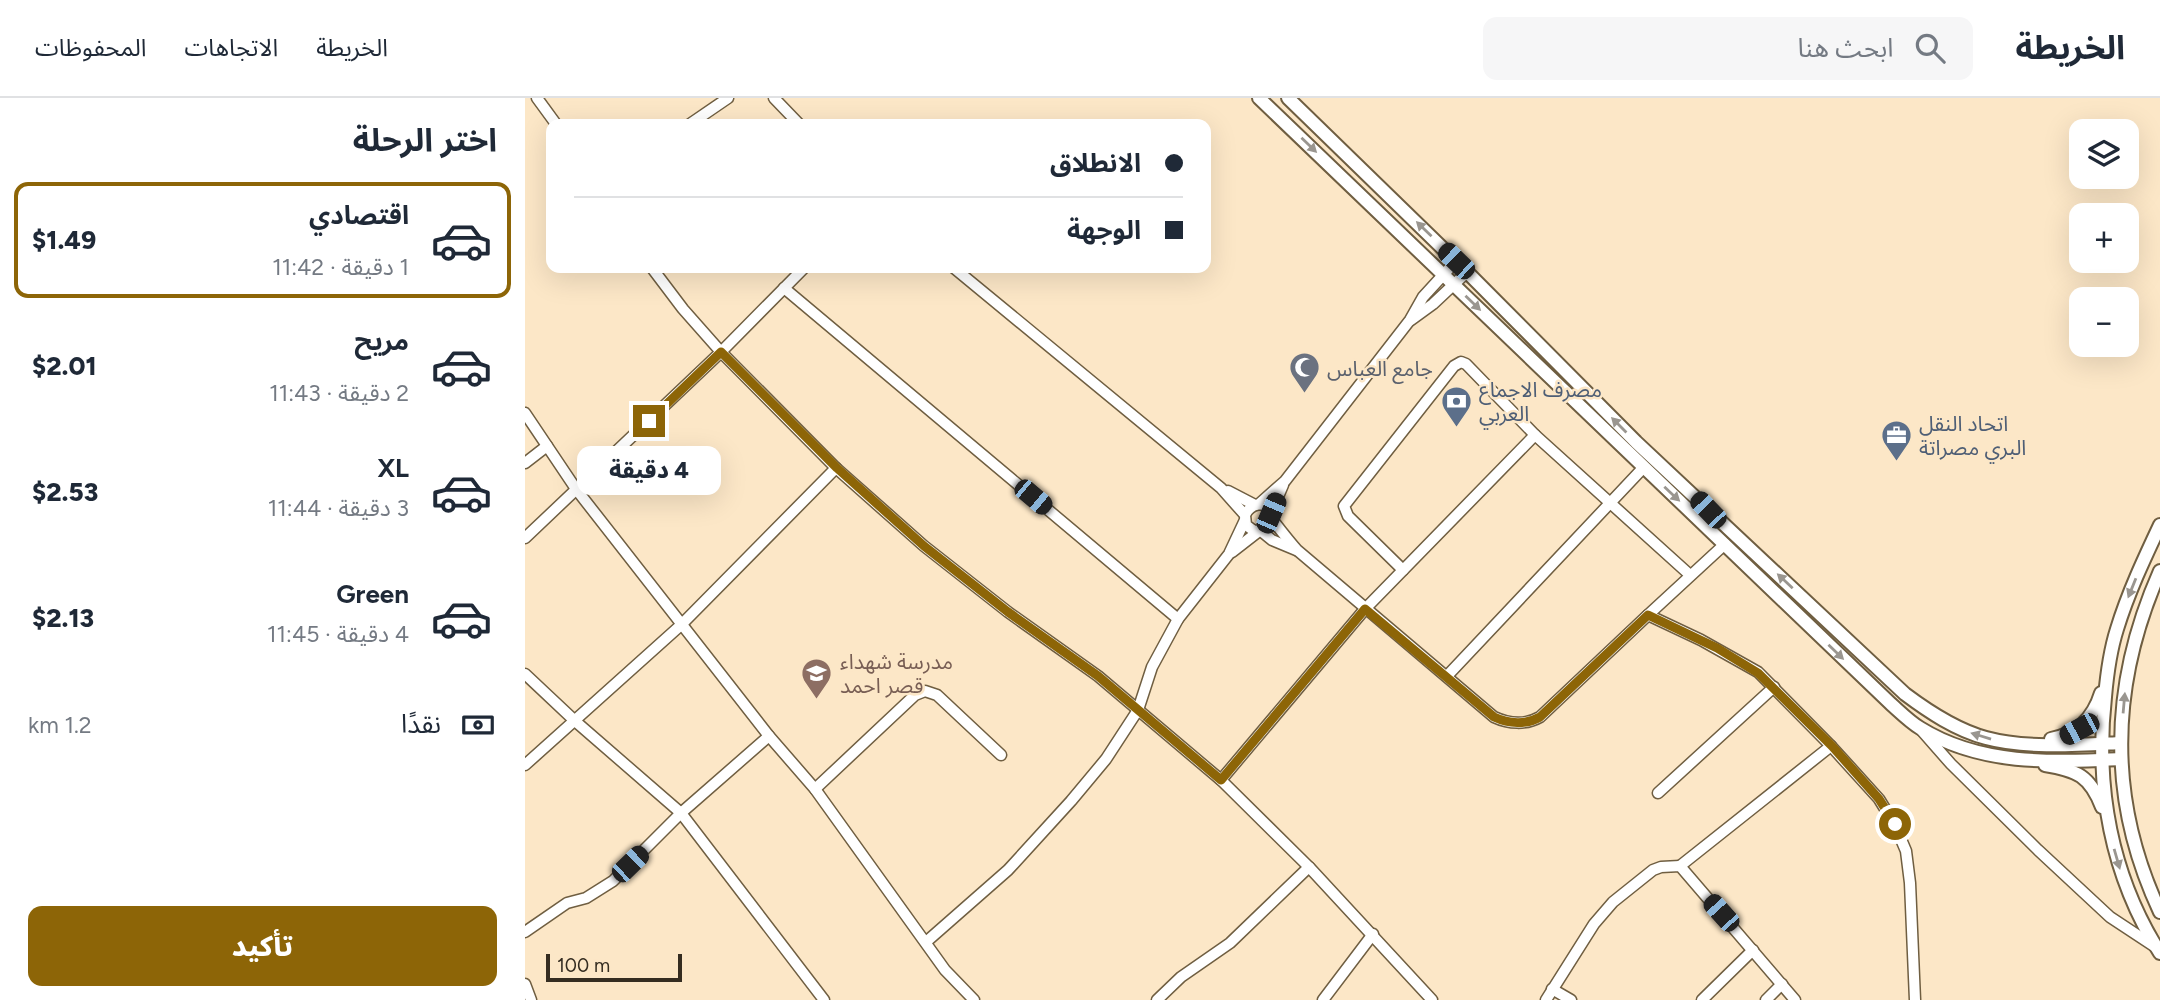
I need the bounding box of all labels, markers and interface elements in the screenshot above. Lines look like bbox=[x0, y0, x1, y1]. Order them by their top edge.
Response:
search box bbox=[1483, 17, 1973, 80]
text: الخريطة bbox=[2015, 28, 2125, 67]
icon: search bbox=[1911, 29, 1949, 67]
text: ابحث هنا bbox=[1797, 32, 1893, 64]
text: المحفوظات bbox=[35, 33, 146, 62]
text: الاتجاهات bbox=[184, 33, 278, 62]
text: الخريطة bbox=[316, 33, 388, 62]
map controls bbox=[2069, 119, 2139, 357]
button: layers bbox=[2069, 119, 2139, 189]
text: اختر الرحلة bbox=[353, 121, 497, 159]
one-way arrow bbox=[1300, 137, 1317, 154]
text: الانطلاق bbox=[1050, 147, 1141, 179]
text: اقتصادي bbox=[309, 199, 409, 231]
button: + bbox=[2069, 203, 2139, 273]
icon: car bbox=[430, 209, 493, 272]
text: الوجهة bbox=[1067, 214, 1141, 246]
one-way arrow bbox=[1416, 222, 1433, 238]
text: $1.49 bbox=[32, 224, 96, 256]
car bbox=[1434, 239, 1479, 283]
text: 1 دقيقة · 11:42 bbox=[272, 253, 409, 281]
button: − bbox=[2069, 287, 2139, 357]
one-way arrow bbox=[1464, 294, 1481, 311]
text: مريح bbox=[354, 325, 409, 357]
icon: car bbox=[430, 335, 493, 398]
text: $2.01 bbox=[32, 350, 97, 382]
mosque icon: جامع العباس bbox=[1287, 351, 1321, 395]
place label: جامع العباس bbox=[1327, 356, 1433, 384]
place label: مصرف الاجماع العربي bbox=[1479, 377, 1602, 429]
text: 2 دقيقة · 11:43 bbox=[269, 379, 409, 407]
bank icon: مصرف الاجماع العربي bbox=[1439, 384, 1473, 428]
route end bbox=[633, 405, 665, 437]
place label: اتحاد النقل البري مصراتة bbox=[1919, 411, 2026, 463]
one-way arrow bbox=[1612, 417, 1628, 434]
office icon: اتحاد النقل البري مصراتة bbox=[1879, 418, 1913, 462]
callout: 4 دقيقة bbox=[577, 446, 721, 494]
text: XL bbox=[377, 452, 409, 484]
text: 4 دقيقة bbox=[609, 456, 689, 484]
icon: car bbox=[430, 461, 493, 524]
car bbox=[1011, 475, 1056, 519]
text: $2.53 bbox=[32, 476, 98, 508]
one-way arrow bbox=[1663, 486, 1680, 502]
car bbox=[1686, 488, 1731, 532]
car bbox=[1254, 490, 1289, 536]
text: 3 دقيقة · 11:44 bbox=[268, 494, 409, 522]
one-way arrow bbox=[1776, 573, 1794, 589]
one-way arrow bbox=[2126, 577, 2137, 598]
text: Green bbox=[336, 578, 409, 610]
icon: car bbox=[430, 587, 493, 650]
text: $2.13 bbox=[32, 602, 94, 634]
text: 4 دقيقة · 11:45 bbox=[267, 620, 409, 648]
one-way arrow bbox=[1828, 643, 1845, 660]
place label: مدرسة شهداء قصر احمد bbox=[840, 649, 953, 698]
school or university icon: مدرسة شهداء قصر احمد bbox=[800, 656, 834, 700]
one-way arrow bbox=[2119, 692, 2130, 714]
icon: cash bbox=[459, 706, 497, 744]
text: نقدًا bbox=[401, 708, 441, 740]
car bbox=[2056, 710, 2103, 748]
text: 1.2 km bbox=[28, 711, 92, 739]
one-way arrow bbox=[1970, 730, 1991, 740]
route start bbox=[1879, 808, 1911, 840]
car bbox=[608, 842, 653, 886]
one-way arrow bbox=[2113, 848, 2123, 869]
car bbox=[1700, 890, 1743, 936]
button: تأكيد bbox=[28, 906, 497, 986]
scale bar bbox=[546, 951, 683, 983]
text: 100 m bbox=[557, 954, 610, 977]

